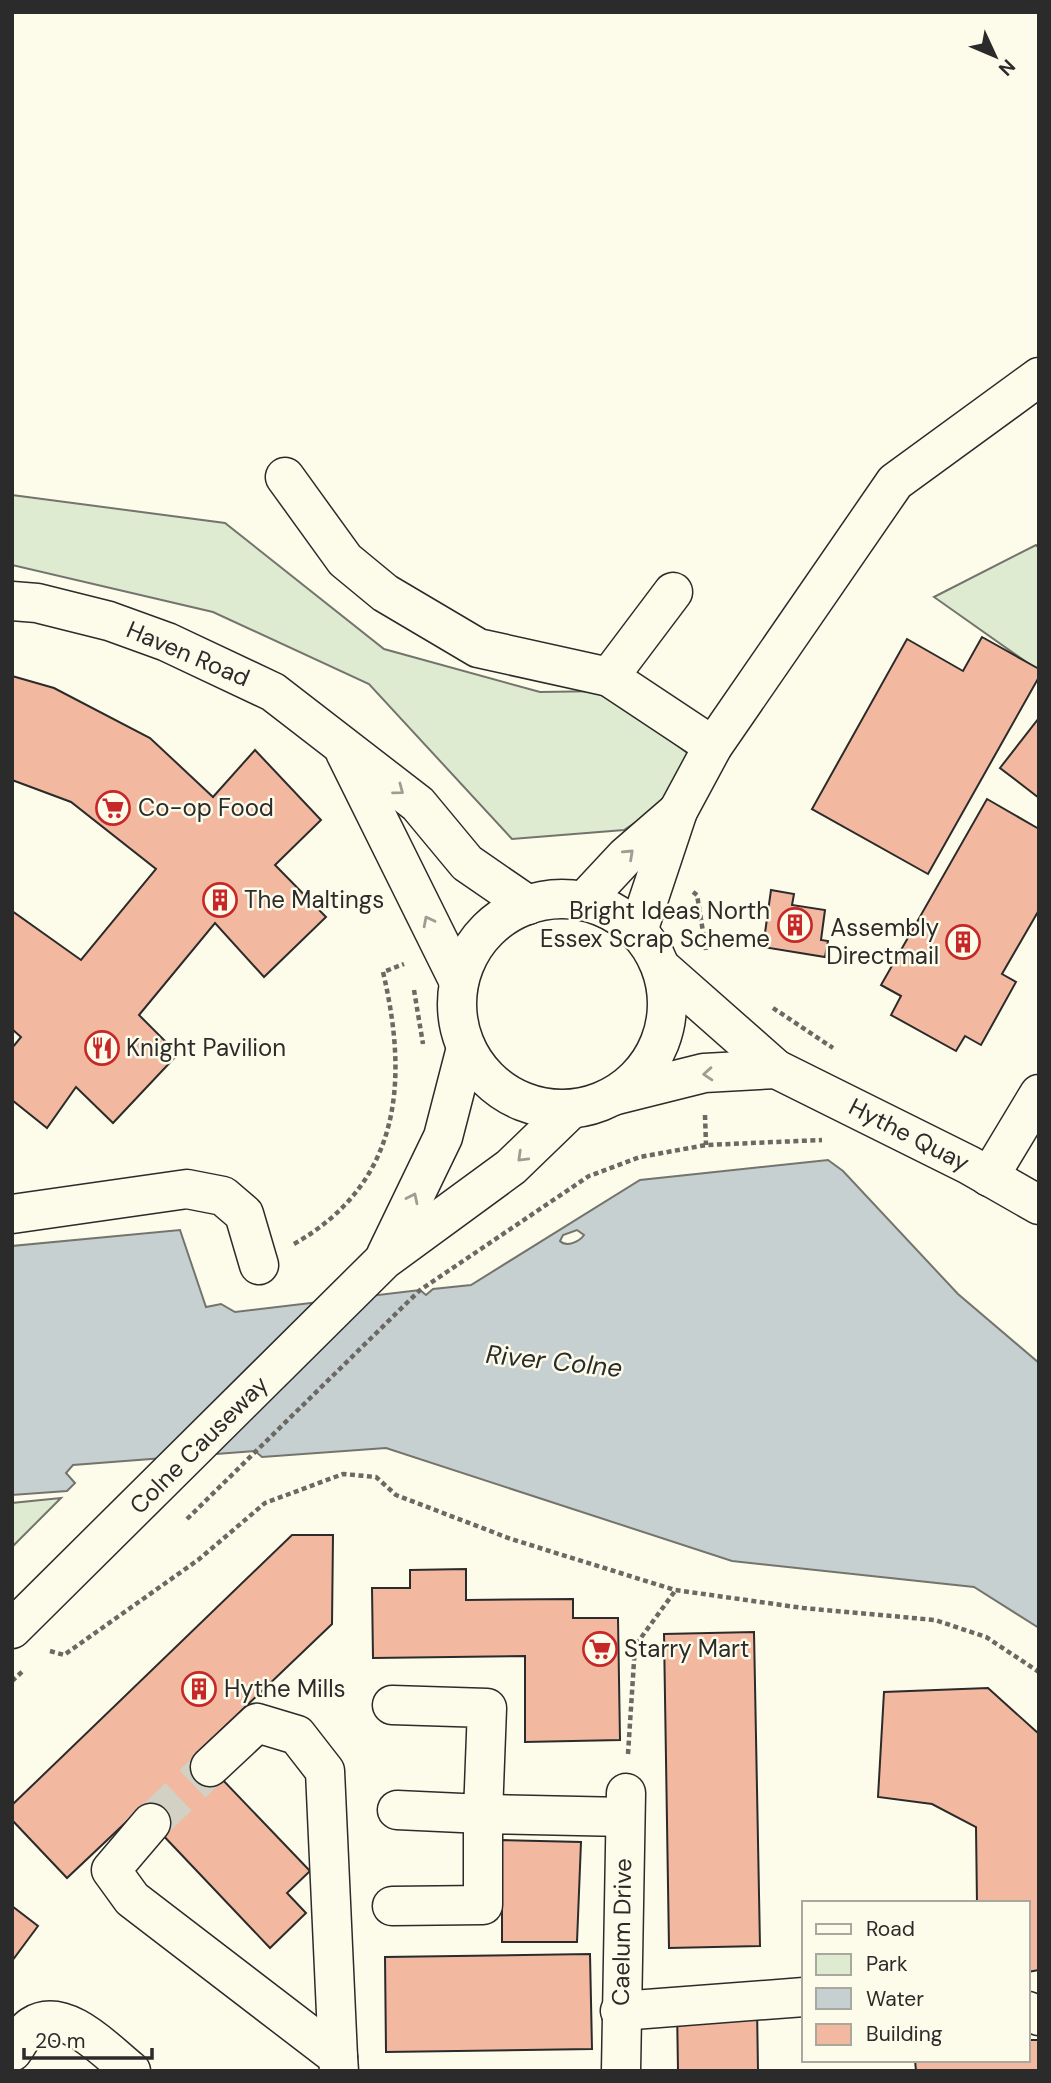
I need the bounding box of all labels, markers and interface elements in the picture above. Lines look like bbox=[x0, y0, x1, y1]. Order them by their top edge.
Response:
north arrow bbox=[960, 21, 1030, 91]
text: N bbox=[993, 54, 1021, 81]
street label: Haven Road bbox=[122, 614, 254, 693]
one-way arrow bbox=[391, 781, 404, 794]
supermarket icon: Co-op Food bbox=[94, 789, 132, 827]
place label: Co-op Food bbox=[138, 792, 274, 823]
one-way arrow bbox=[621, 850, 634, 863]
building icon: The Maltings bbox=[201, 881, 239, 919]
place label: The Maltings bbox=[244, 884, 384, 915]
place label: Bright Ideas North Essex Scrap Scheme bbox=[540, 895, 770, 954]
building icon: Bright Ideas North Essex Scrap Scheme bbox=[776, 906, 814, 944]
place label: Assembly Directmail bbox=[826, 912, 939, 971]
one-way arrow bbox=[423, 916, 437, 928]
building icon: Assembly Directmail bbox=[944, 923, 982, 961]
restaurant icon: Knight Pavilion bbox=[83, 1029, 121, 1067]
place label: Knight Pavilion bbox=[126, 1032, 286, 1063]
one-way arrow bbox=[702, 1067, 713, 1082]
street label: Hythe Quay bbox=[844, 1091, 975, 1178]
one-way arrow bbox=[517, 1148, 530, 1161]
one-way arrow bbox=[405, 1193, 419, 1205]
water label: River Colne bbox=[484, 1337, 624, 1385]
street label: Colne Causeway bbox=[123, 1369, 275, 1521]
supermarket icon: Starry Mart bbox=[581, 1630, 619, 1668]
place label: Starry Mart bbox=[624, 1633, 749, 1664]
building icon: Hythe Mills bbox=[180, 1670, 218, 1708]
place label: Hythe Mills bbox=[224, 1673, 346, 1704]
street label: Caelum Drive bbox=[605, 1858, 638, 2006]
legend bbox=[802, 1901, 1030, 2062]
text: Road bbox=[866, 1915, 915, 1943]
text: Park bbox=[866, 1950, 908, 1978]
text: Water bbox=[866, 1985, 924, 2013]
scale bar bbox=[24, 2016, 152, 2060]
text: Building bbox=[866, 2020, 943, 2048]
text: 20 m bbox=[35, 2027, 86, 2055]

